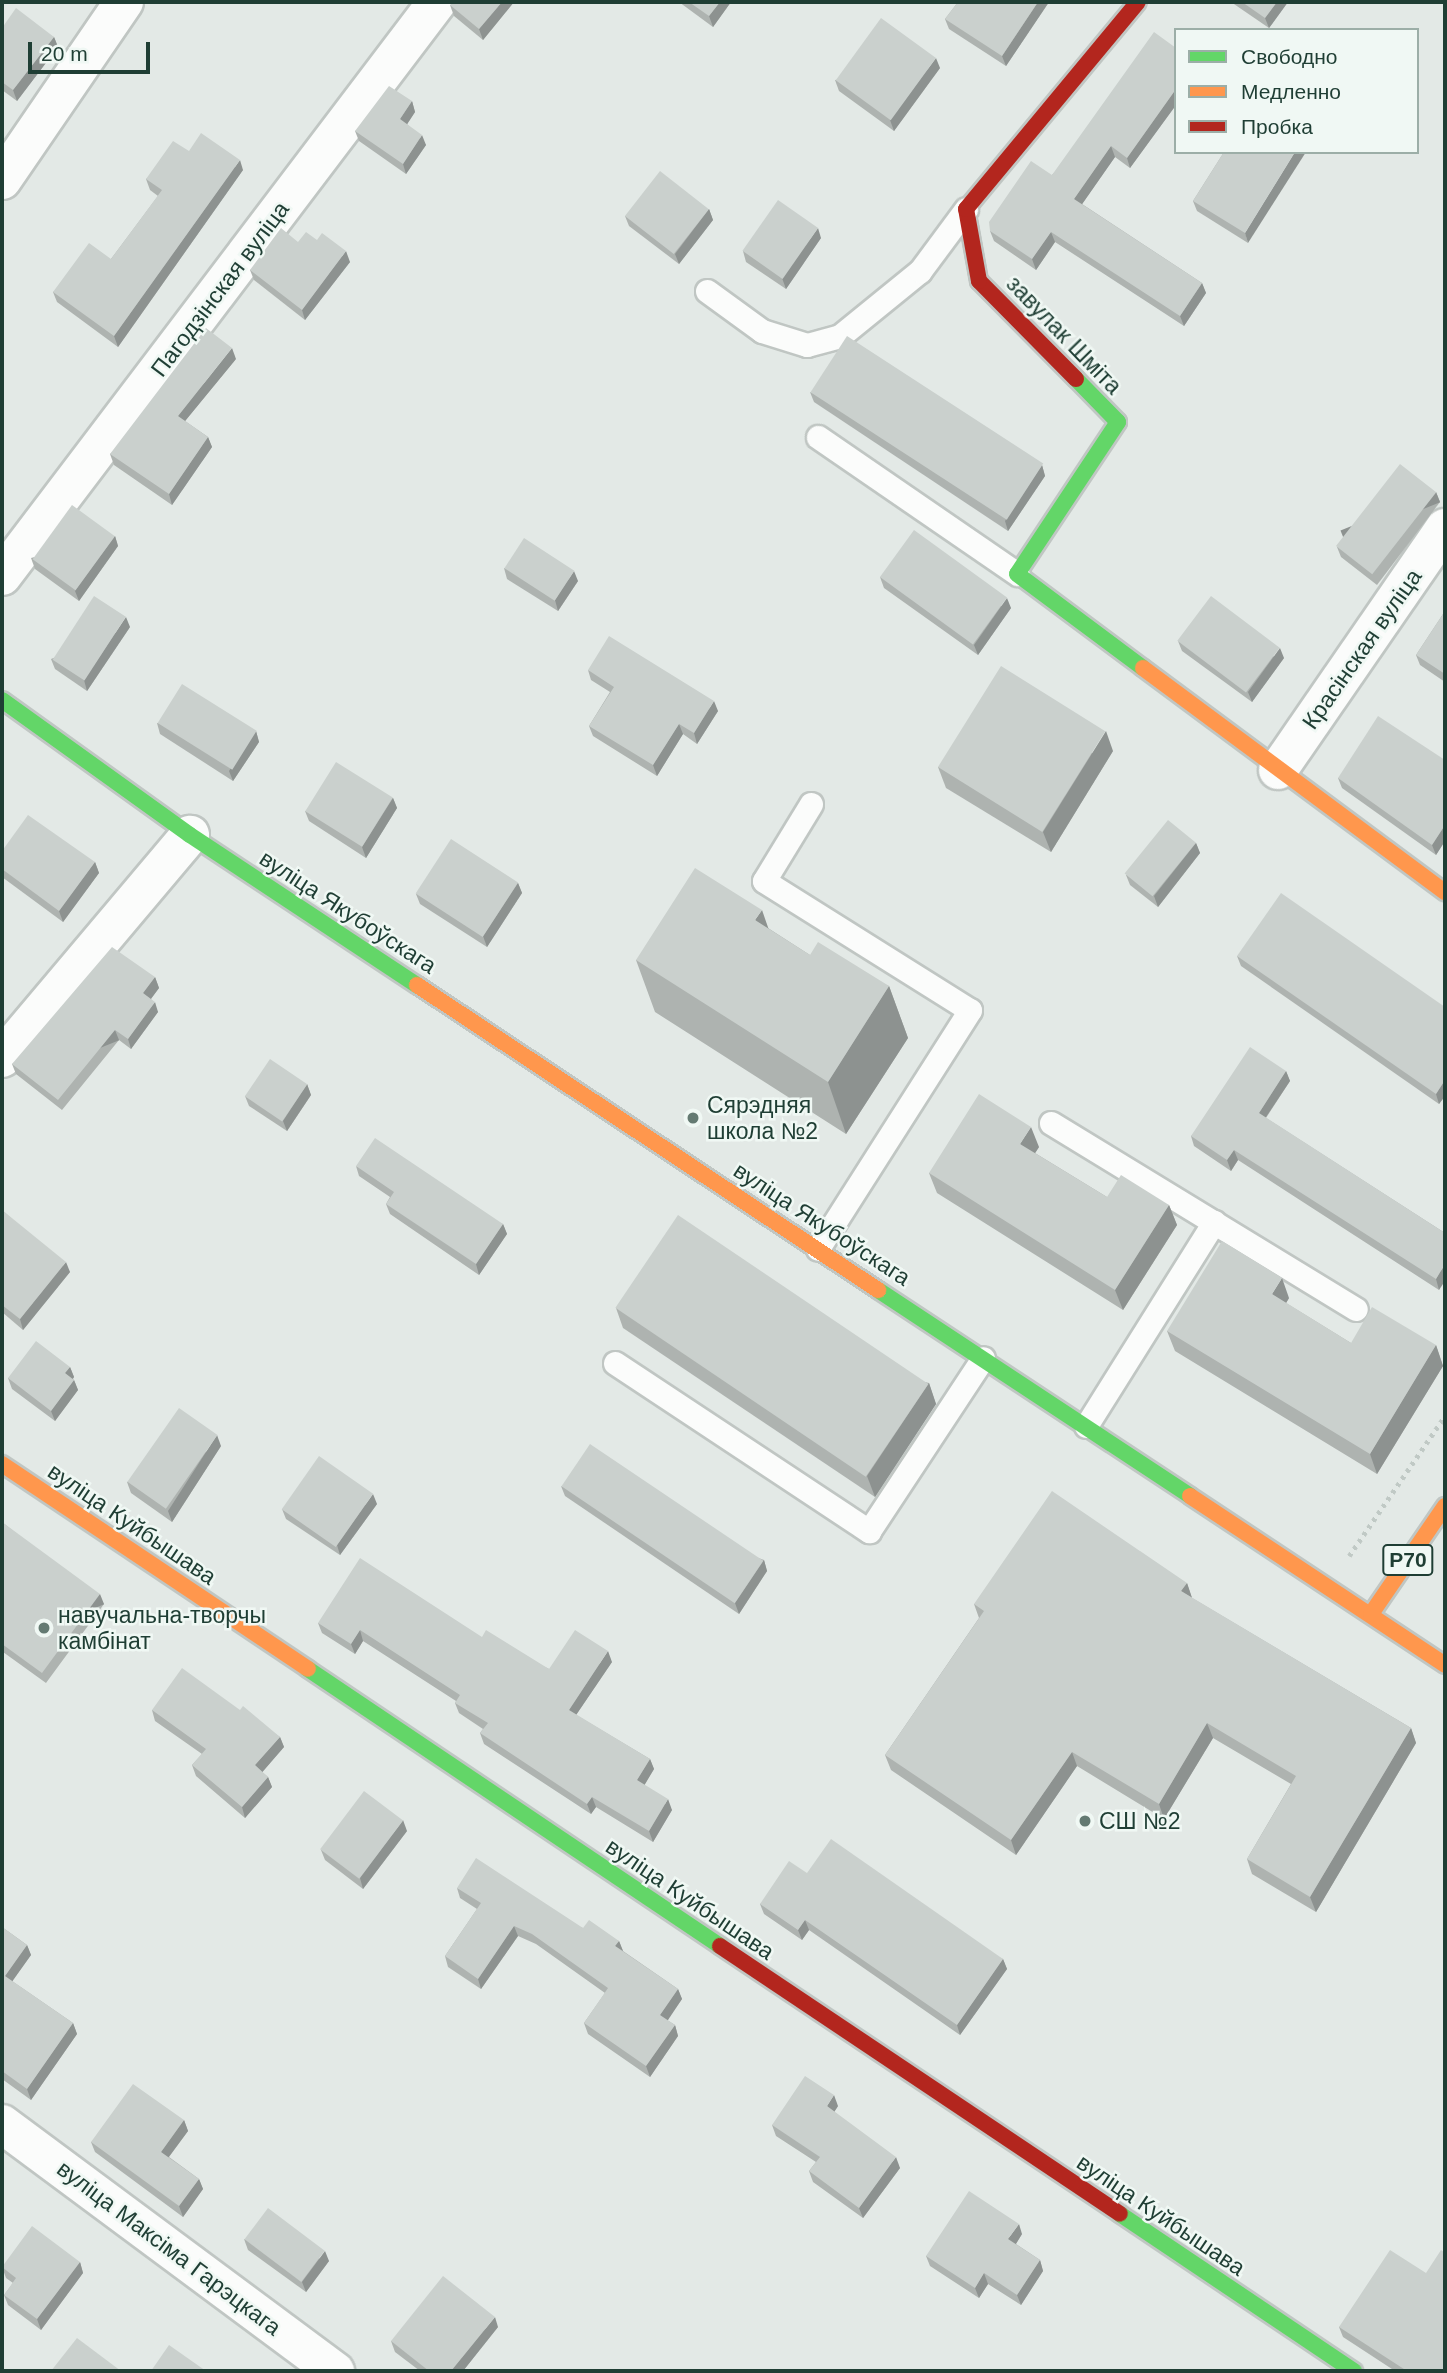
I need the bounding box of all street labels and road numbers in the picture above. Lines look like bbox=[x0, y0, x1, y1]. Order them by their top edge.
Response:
street label: Пагодзінская вуліца bbox=[145, 196, 295, 382]
street label: завулак Шміта bbox=[1001, 270, 1127, 400]
street label: Красінская вуліца bbox=[1296, 564, 1428, 734]
street label: вуліца Якубоўскага bbox=[254, 845, 442, 979]
street label: вуліца Якубоўскага bbox=[728, 1157, 916, 1291]
street label: вуліца Куйбышава bbox=[43, 1457, 221, 1591]
road number: Р70 bbox=[1382, 1542, 1434, 1578]
street label: вуліца Куйбышава bbox=[601, 1832, 779, 1966]
street label: вуліца Куйбышава bbox=[1072, 2148, 1250, 2282]
street label: вуліца Максіма Гарэцкага bbox=[52, 2155, 286, 2341]

